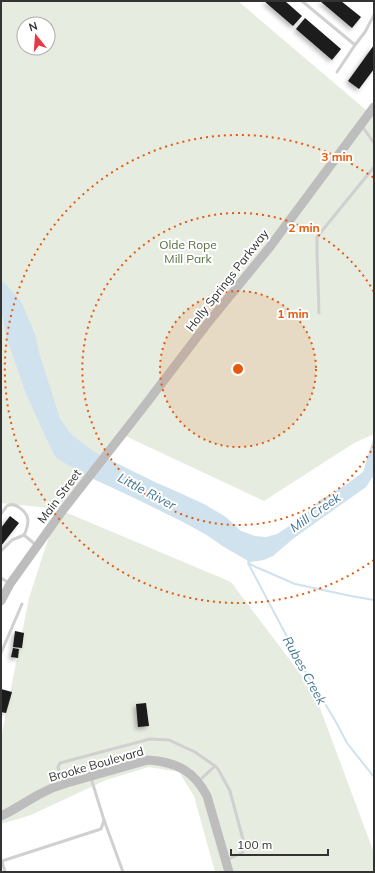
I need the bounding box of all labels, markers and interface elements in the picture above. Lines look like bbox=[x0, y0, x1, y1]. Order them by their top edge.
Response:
north arrow bbox=[16, 16, 56, 56]
text: N bbox=[27, 19, 39, 34]
text: 3 min bbox=[321, 149, 353, 164]
text: 2 min bbox=[288, 220, 320, 235]
street label: Holly Springs Parkway bbox=[182, 225, 272, 334]
park label: Olde Rope Mill Park bbox=[159, 237, 217, 266]
text: 1 min bbox=[277, 306, 309, 321]
centre of rings bbox=[231, 362, 245, 376]
street label: Main Street bbox=[34, 466, 84, 526]
water label: Little River bbox=[115, 469, 180, 514]
water label: Mill Creek bbox=[287, 489, 344, 535]
water label: Rubes Creek bbox=[280, 633, 330, 707]
street label: Brooke Boulevard bbox=[47, 743, 145, 785]
scale bar bbox=[231, 831, 328, 857]
text: 100 m bbox=[237, 837, 272, 852]

